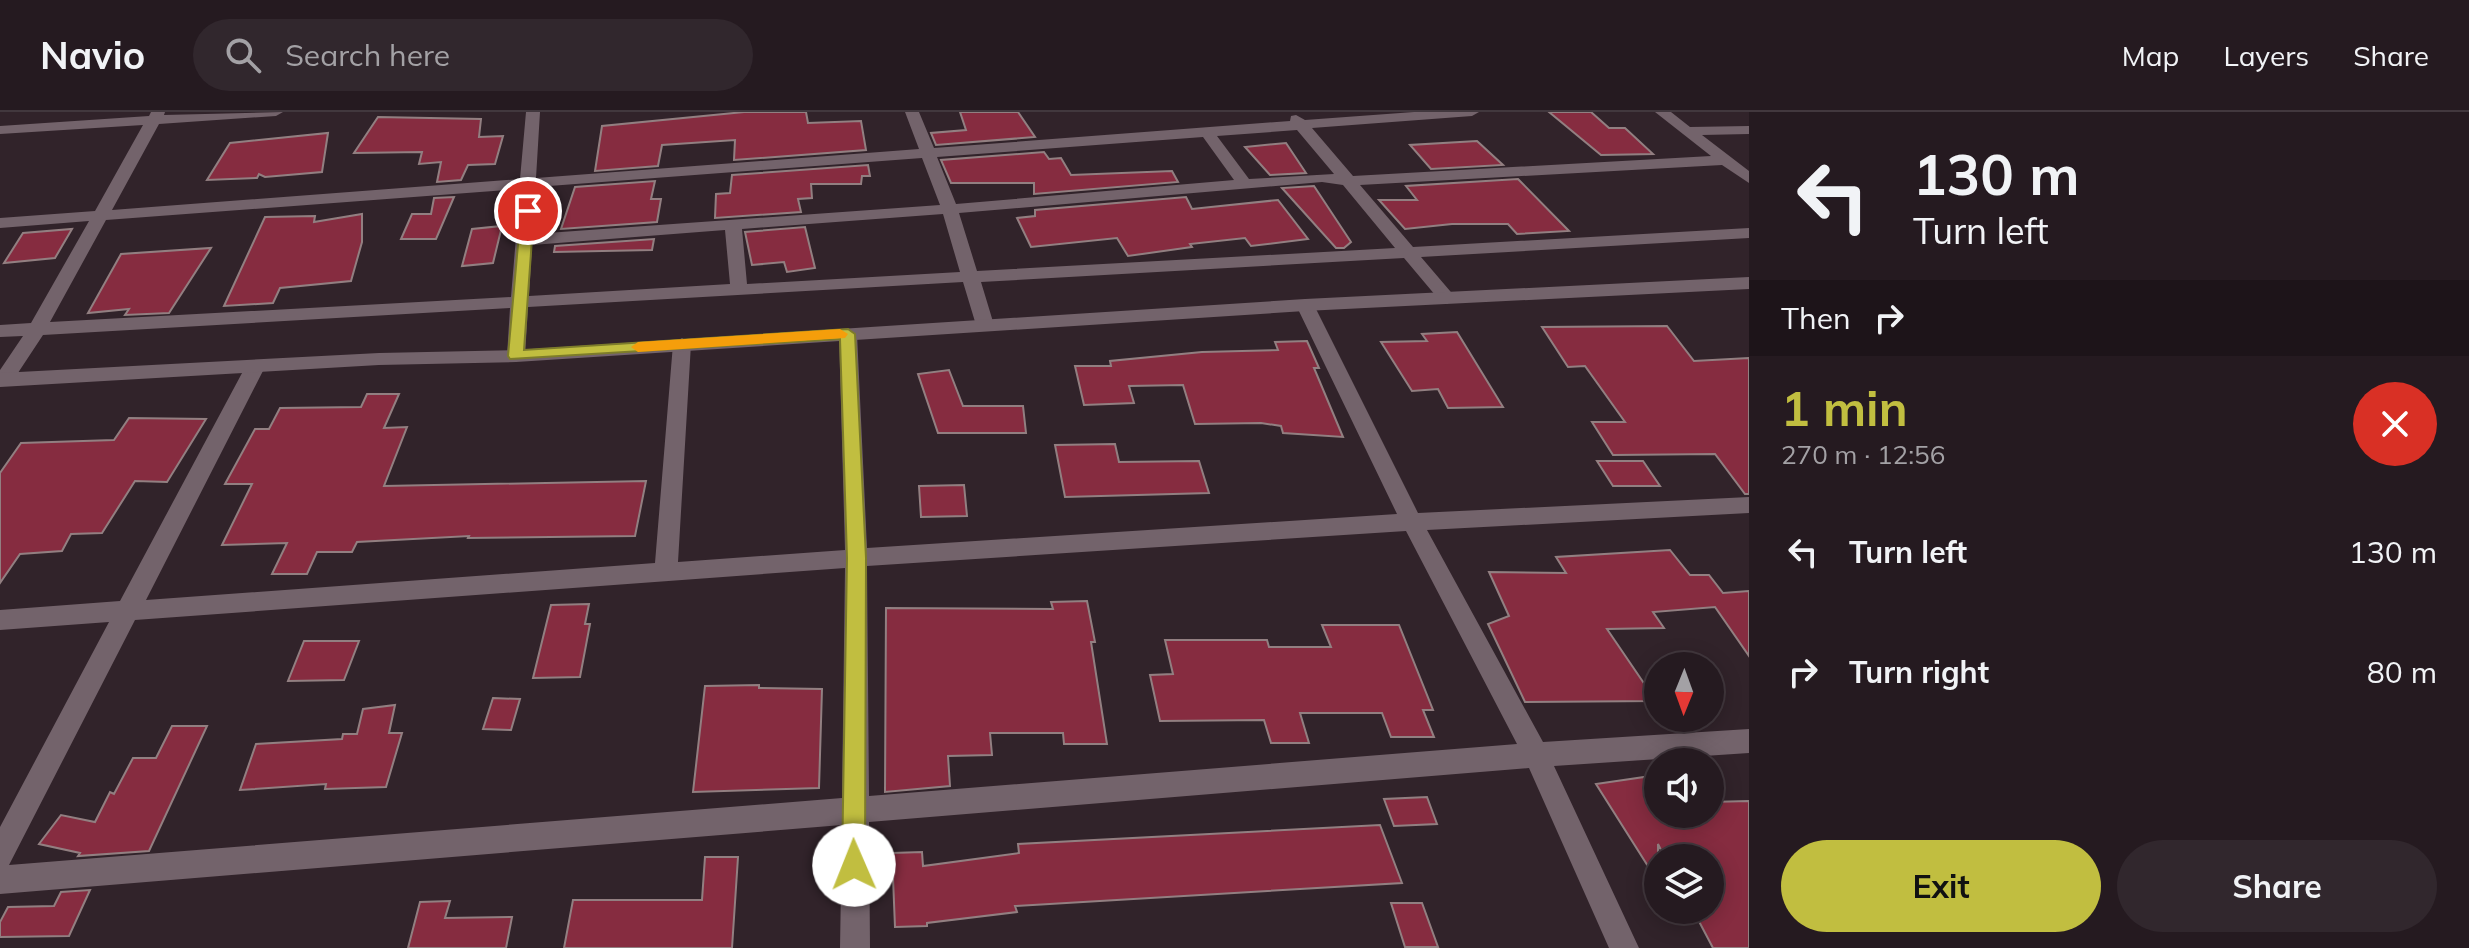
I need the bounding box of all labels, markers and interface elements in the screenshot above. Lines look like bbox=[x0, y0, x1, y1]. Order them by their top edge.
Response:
search box bbox=[193, 19, 753, 91]
text: Navio bbox=[40, 31, 145, 79]
icon: search bbox=[221, 33, 265, 77]
text: Search here bbox=[285, 36, 450, 74]
text: Map bbox=[2122, 38, 2179, 73]
text: Layers bbox=[2223, 38, 2309, 73]
text: Share bbox=[2353, 38, 2429, 73]
text: 130 m bbox=[1913, 139, 2080, 209]
icon: left bbox=[1781, 144, 1885, 248]
pin bbox=[494, 177, 562, 245]
icon: arrive bbox=[506, 189, 550, 233]
text: Turn left bbox=[1913, 208, 2049, 253]
icon: right bbox=[1867, 296, 1911, 340]
text: Then bbox=[1781, 299, 1851, 337]
text: 1 min bbox=[1781, 378, 1908, 438]
button: close bbox=[2353, 382, 2437, 466]
text: 270 m · 12:56 bbox=[1781, 438, 1945, 471]
icon: left bbox=[1781, 530, 1825, 574]
text: Turn left bbox=[1849, 533, 1967, 571]
text: 130 m bbox=[2349, 533, 2437, 571]
icon: right bbox=[1781, 650, 1825, 694]
north arrow bbox=[1644, 652, 1724, 732]
map controls bbox=[1644, 652, 1724, 924]
text: Turn right bbox=[1849, 653, 1989, 691]
text: 80 m bbox=[2367, 653, 2437, 691]
button: sound bbox=[1644, 748, 1724, 828]
position arrow bbox=[812, 823, 896, 907]
button: Exit bbox=[1781, 840, 2101, 932]
button: Share bbox=[2117, 840, 2437, 932]
button: layers bbox=[1644, 844, 1724, 924]

